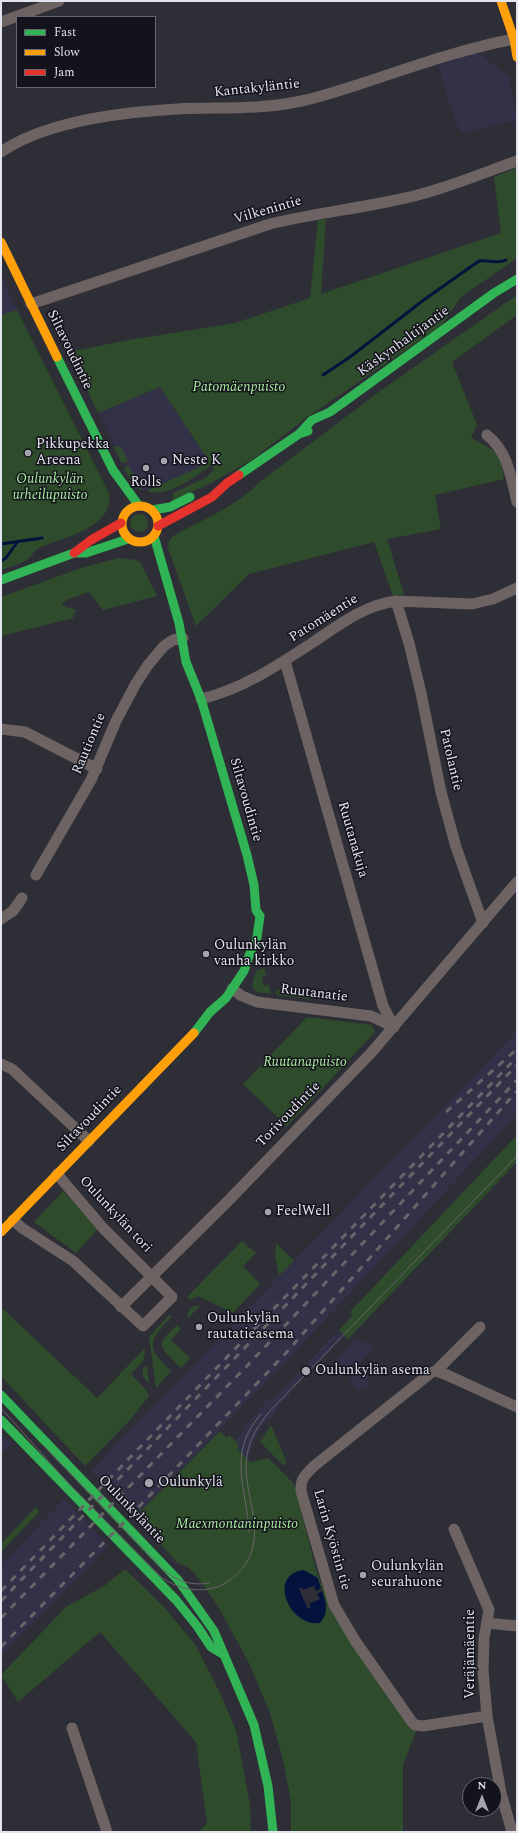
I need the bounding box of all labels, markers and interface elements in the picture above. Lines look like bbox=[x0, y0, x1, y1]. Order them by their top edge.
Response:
legend bbox=[16, 16, 156, 88]
text: Fast bbox=[54, 23, 76, 42]
text: Slow bbox=[54, 43, 79, 62]
text: Jam bbox=[54, 63, 75, 82]
street label: Kantakyläntie bbox=[213, 76, 301, 102]
street label: Vilkenintie bbox=[232, 193, 304, 229]
street label: Käskynhaltijantie bbox=[355, 303, 453, 381]
street label: Siltavoudintie bbox=[43, 308, 95, 392]
park label: Patomäenpuisto bbox=[193, 380, 285, 396]
place label: Pikkupekka Areena bbox=[36, 437, 109, 470]
marker: Pikkupekka Areena bbox=[23, 448, 33, 458]
place label: Neste K bbox=[172, 453, 221, 469]
marker: Neste K bbox=[159, 456, 169, 466]
marker: Rolls bbox=[141, 463, 151, 473]
park label: Oulunkylän urheilupuisto bbox=[12, 472, 88, 504]
place label: Rolls bbox=[130, 475, 162, 491]
street label: Patomäentie bbox=[287, 591, 361, 647]
street label: Rautiontie bbox=[70, 711, 110, 777]
street label: Patolantie bbox=[435, 727, 465, 793]
street label: Siltavoudintie bbox=[225, 756, 265, 844]
street label: Ruutanakuja bbox=[333, 800, 371, 880]
place label: Oulunkylän vanha kirkko bbox=[214, 938, 294, 970]
marker: Oulunkylän vanha kirkko bbox=[201, 949, 211, 959]
street label: Ruutanatie bbox=[279, 982, 349, 1006]
park label: Ruutanapuisto bbox=[263, 1055, 347, 1071]
street label: Torivoudintie bbox=[253, 1079, 325, 1151]
street label: Siltavoudintie bbox=[54, 1082, 126, 1156]
street label: Oulunkylän tori bbox=[75, 1173, 155, 1257]
place label: FeelWell bbox=[276, 1204, 330, 1220]
marker: FeelWell bbox=[263, 1207, 273, 1217]
place label: Oulunkylän rautatieasema bbox=[207, 1311, 294, 1344]
marker: Oulunkylän rautatieasema bbox=[194, 1322, 204, 1332]
place label: Oulunkylän asema bbox=[315, 1363, 430, 1379]
marker: Oulunkylän asema bbox=[300, 1365, 312, 1377]
street label: Oulunkyläntie bbox=[94, 1472, 168, 1548]
place label: Oulunkylä bbox=[158, 1475, 223, 1491]
marker: Oulunkylä bbox=[143, 1477, 155, 1489]
street label: Larin Kyöstin tie bbox=[309, 1488, 353, 1592]
park label: Maexmontaninpuisto bbox=[176, 1517, 298, 1533]
place label: Oulunkylän seurahuone bbox=[371, 1559, 444, 1592]
marker: Oulunkylän seurahuone bbox=[358, 1570, 368, 1580]
street label: Veräjämäentie bbox=[463, 1609, 479, 1699]
north arrow bbox=[462, 1777, 502, 1817]
text: N bbox=[478, 1777, 486, 1794]

